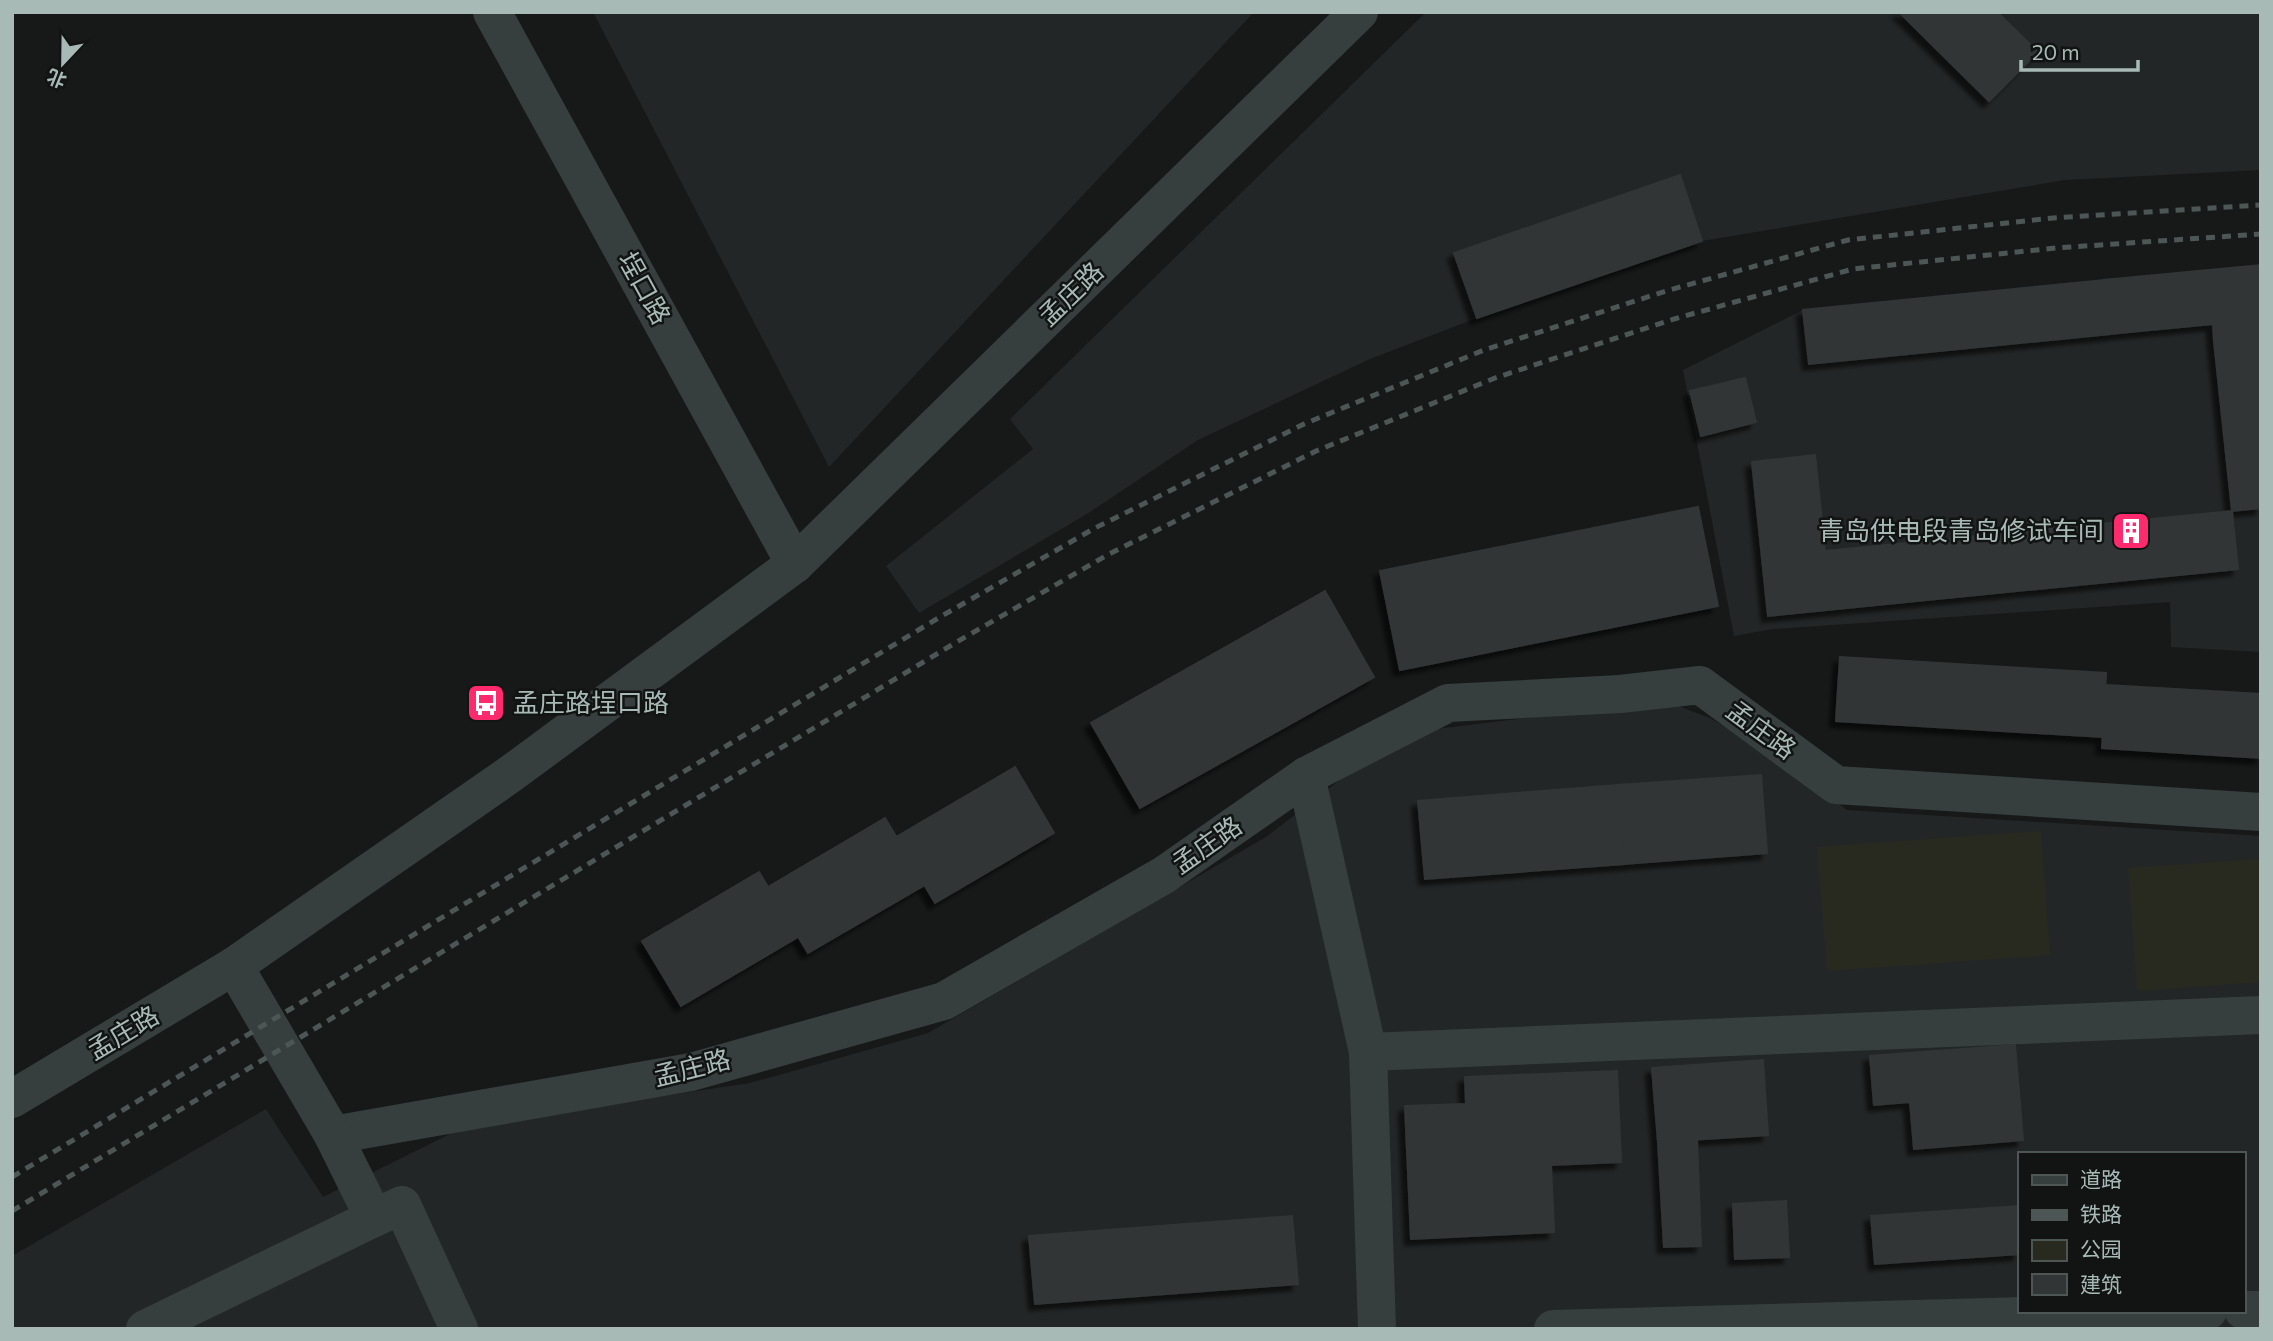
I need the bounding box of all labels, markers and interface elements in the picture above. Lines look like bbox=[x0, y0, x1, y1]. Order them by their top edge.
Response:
north arrow bbox=[28, 28, 98, 98]
scale bar bbox=[2021, 28, 2138, 72]
text: 20 m bbox=[2032, 39, 2080, 64]
text: 北 bbox=[43, 65, 70, 93]
street label: 埕口路 bbox=[613, 246, 678, 329]
street label: 孟庄路 bbox=[1031, 255, 1109, 331]
building icon: 青岛供电段青岛修试车间 bbox=[2110, 510, 2152, 552]
place label: 青岛供电段青岛修试车间 bbox=[1818, 514, 2104, 545]
bus stop icon: 孟庄路埕口路 bbox=[465, 682, 507, 724]
place label: 孟庄路埕口路 bbox=[513, 686, 669, 717]
street label: 孟庄路 bbox=[1721, 693, 1803, 764]
street label: 孟庄路 bbox=[1165, 809, 1247, 879]
street label: 孟庄路 bbox=[81, 998, 164, 1065]
street label: 孟庄路 bbox=[650, 1042, 733, 1091]
legend bbox=[2018, 1152, 2245, 1313]
text: 道路 bbox=[2080, 1166, 2122, 1191]
text: 铁路 bbox=[2080, 1201, 2122, 1226]
text: 公园 bbox=[2080, 1236, 2122, 1261]
text: 建筑 bbox=[2080, 1271, 2122, 1296]

